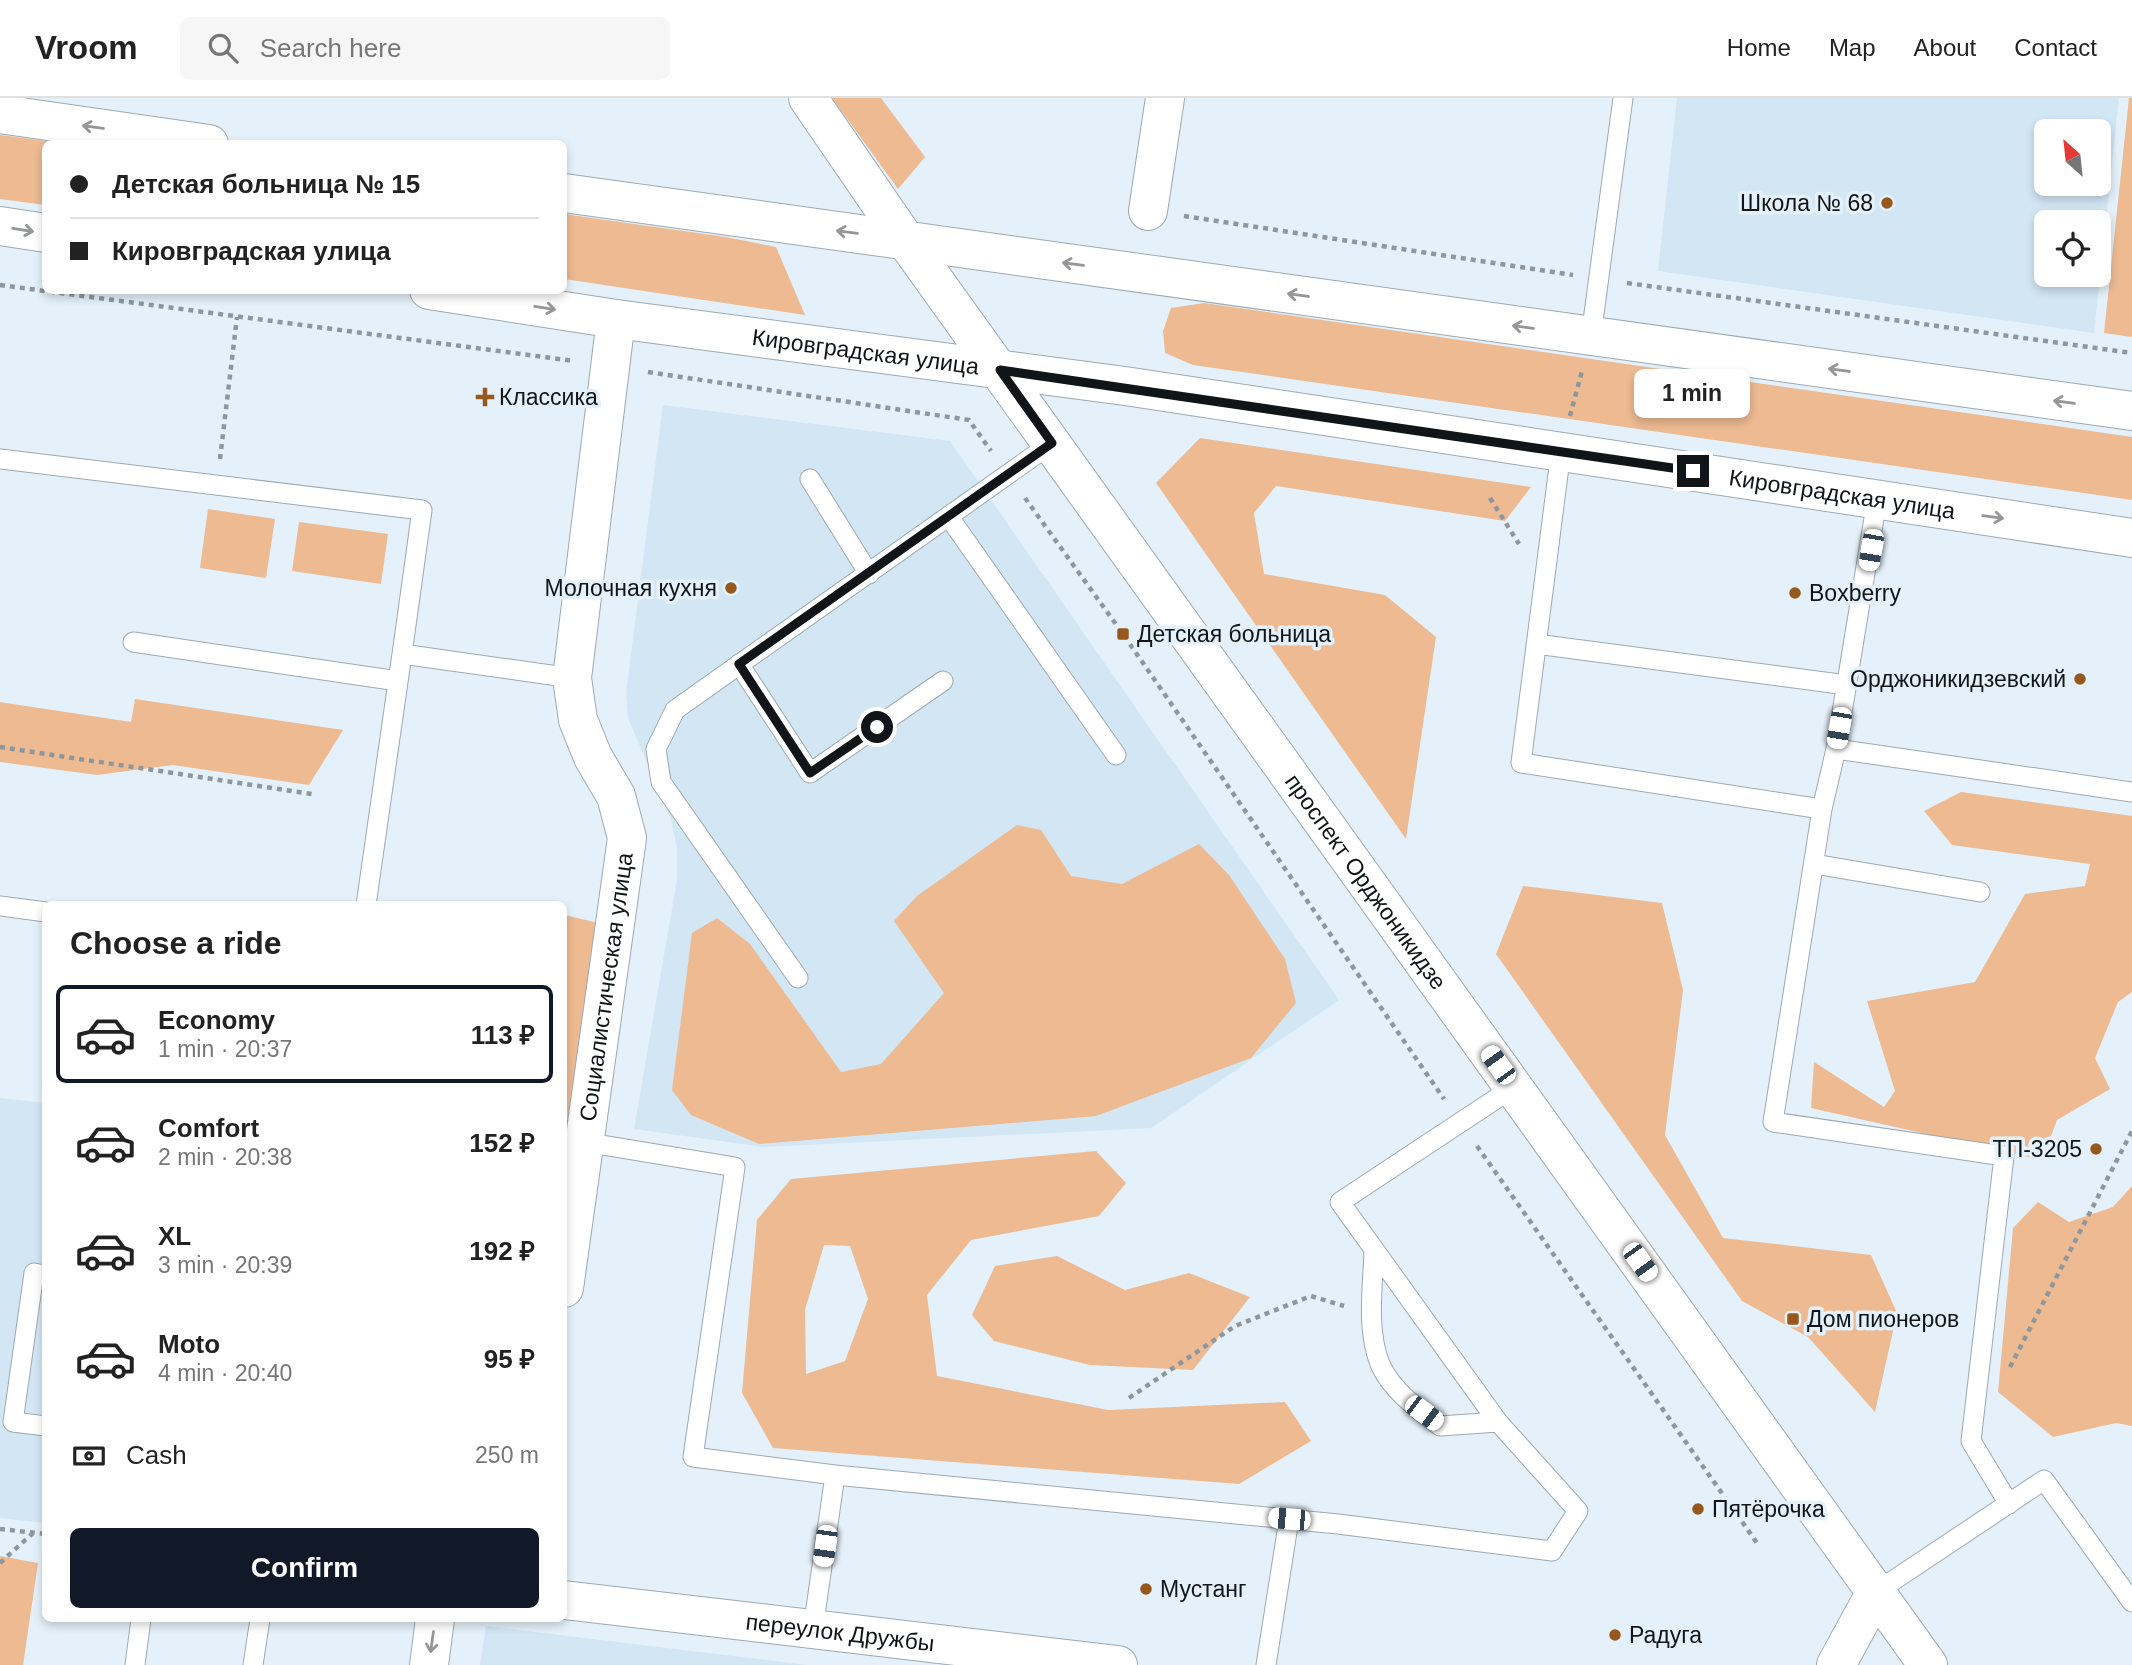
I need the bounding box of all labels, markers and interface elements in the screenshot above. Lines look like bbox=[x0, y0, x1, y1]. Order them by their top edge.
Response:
search box bbox=[180, 17, 670, 80]
text: Vroom bbox=[35, 29, 138, 66]
icon: search bbox=[204, 29, 242, 67]
text: Search here bbox=[260, 33, 401, 63]
text: Home bbox=[1727, 34, 1791, 61]
text: Map bbox=[1829, 34, 1876, 61]
text: About bbox=[1914, 34, 1976, 61]
text: Contact bbox=[2014, 34, 2097, 61]
north arrow bbox=[2034, 119, 2110, 196]
map controls bbox=[2034, 119, 2111, 287]
one-way arrow bbox=[82, 121, 105, 134]
text: Детская больница № 15 bbox=[112, 169, 420, 199]
place label: Школа № 68 bbox=[1740, 190, 1873, 216]
marker: Школа № 68 bbox=[1879, 195, 1895, 211]
button: locate bbox=[2034, 210, 2111, 287]
one-way arrow bbox=[11, 223, 34, 236]
one-way arrow bbox=[837, 226, 859, 239]
text: Кировградская улица bbox=[112, 236, 391, 266]
one-way arrow bbox=[1062, 257, 1085, 270]
one-way arrow bbox=[1287, 288, 1310, 301]
one-way arrow bbox=[533, 302, 556, 315]
one-way arrow bbox=[1513, 320, 1535, 333]
street label: Кировградская улица bbox=[751, 324, 981, 380]
one-way arrow bbox=[1828, 364, 1851, 377]
callout: 1 min bbox=[1635, 370, 1751, 418]
text: 1 min bbox=[1662, 380, 1722, 406]
place label: Классика bbox=[499, 384, 598, 410]
marker: Классика bbox=[477, 389, 493, 405]
one-way arrow bbox=[2054, 395, 2076, 408]
route end bbox=[1677, 455, 1709, 487]
street label: Кировградская улица bbox=[1727, 464, 1957, 524]
one-way arrow bbox=[1982, 511, 2004, 524]
car bbox=[1858, 527, 1885, 573]
place label: Молочная кухня bbox=[545, 575, 717, 601]
marker: Молочная кухня bbox=[723, 580, 739, 596]
place label: Boxberry bbox=[1809, 580, 1902, 606]
marker: Boxberry bbox=[1787, 585, 1803, 601]
place label: Детская больница bbox=[1137, 621, 1331, 647]
marker: Детская больница bbox=[1115, 626, 1131, 642]
place label: Орджоникидзевский bbox=[1850, 666, 2066, 692]
marker: Орджоникидзевский bbox=[2072, 671, 2088, 687]
car bbox=[1826, 705, 1853, 751]
route start bbox=[861, 711, 893, 743]
street label: проспект Орджоникидзе bbox=[1280, 769, 1452, 994]
street label: Социалистическая улица bbox=[574, 851, 638, 1123]
text: Choose a ride bbox=[70, 925, 282, 961]
icon: car bbox=[74, 1003, 137, 1066]
text: Economy bbox=[158, 1005, 275, 1035]
text: 113 ₽ bbox=[471, 1020, 535, 1050]
text: 1 min · 20:37 bbox=[158, 1036, 292, 1062]
car bbox=[1478, 1042, 1519, 1088]
icon: car bbox=[74, 1111, 137, 1174]
text: Comfort bbox=[158, 1113, 259, 1143]
text: 152 ₽ bbox=[469, 1128, 535, 1158]
place label: ТП-3205 bbox=[1993, 1136, 2082, 1162]
marker: ТП-3205 bbox=[2088, 1141, 2104, 1157]
text: 2 min · 20:38 bbox=[158, 1144, 292, 1170]
icon: car bbox=[74, 1219, 137, 1282]
text: XL bbox=[158, 1221, 191, 1251]
text: 192 ₽ bbox=[469, 1236, 535, 1266]
car bbox=[1620, 1239, 1661, 1285]
text: 3 min · 20:39 bbox=[158, 1252, 292, 1278]
place label: Дом пионеров bbox=[1807, 1306, 1959, 1332]
marker: Дом пионеров bbox=[1785, 1311, 1801, 1327]
icon: car bbox=[74, 1327, 137, 1390]
text: Moto bbox=[158, 1329, 220, 1359]
text: 95 ₽ bbox=[484, 1344, 535, 1374]
text: 4 min · 20:40 bbox=[158, 1360, 292, 1386]
car bbox=[1401, 1392, 1448, 1434]
icon: cash bbox=[70, 1437, 108, 1475]
text: Cash bbox=[126, 1440, 187, 1470]
text: 250 m bbox=[475, 1442, 539, 1468]
place label: Пятёрочка bbox=[1712, 1496, 1825, 1522]
marker: Пятёрочка bbox=[1690, 1501, 1706, 1517]
car bbox=[1268, 1507, 1311, 1531]
car bbox=[812, 1524, 839, 1568]
button: Confirm bbox=[70, 1528, 539, 1608]
place label: Мустанг bbox=[1160, 1576, 1246, 1602]
marker: Мустанг bbox=[1138, 1581, 1154, 1597]
street label: переулок Дружбы bbox=[744, 1608, 936, 1656]
place label: Радуга bbox=[1629, 1622, 1702, 1648]
marker: Радуга bbox=[1607, 1627, 1623, 1643]
one-way arrow bbox=[425, 1630, 438, 1653]

